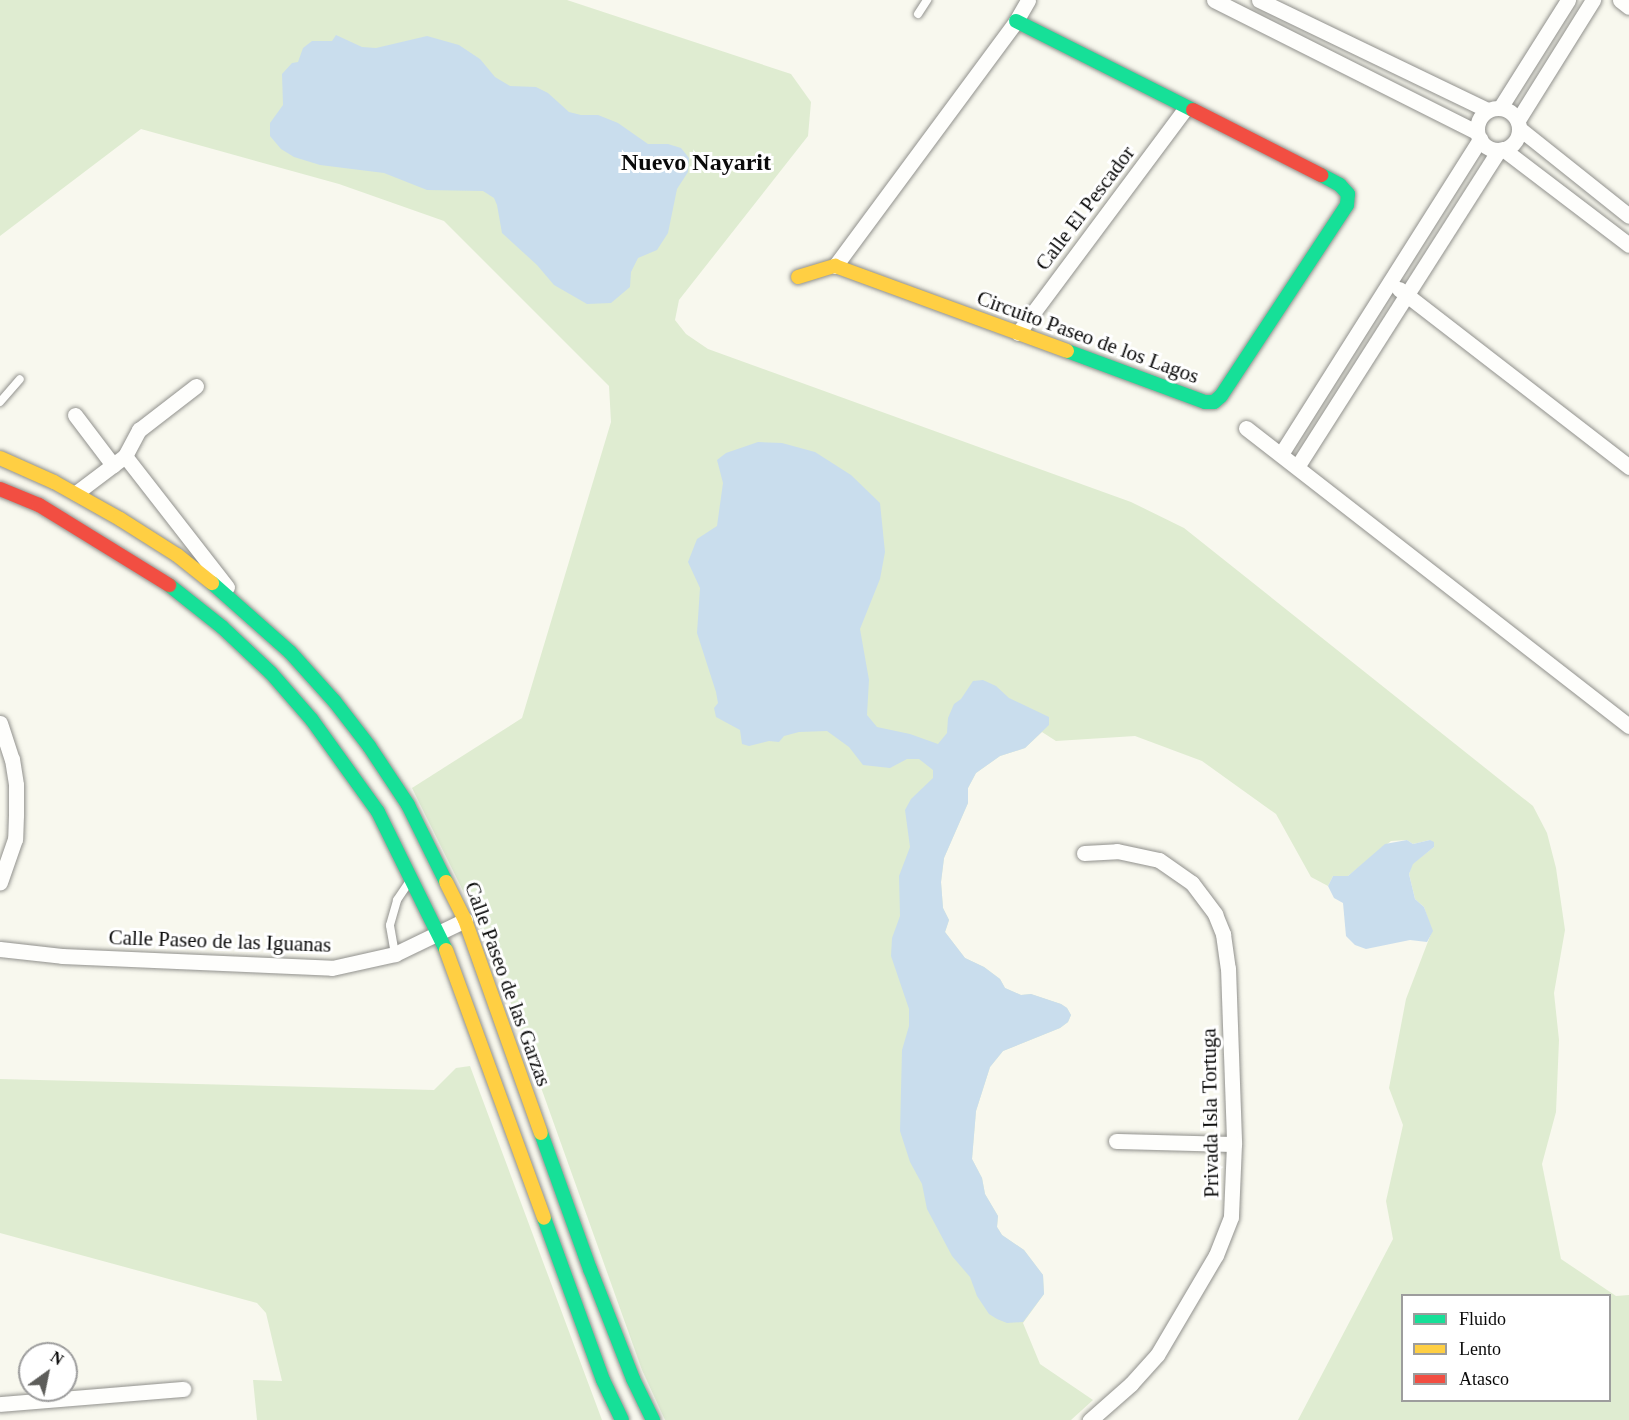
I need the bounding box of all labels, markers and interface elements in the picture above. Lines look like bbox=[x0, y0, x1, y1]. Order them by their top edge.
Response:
street label: Calle El Pescador bbox=[1030, 141, 1140, 275]
district label: Nuevo Nayarit bbox=[621, 149, 771, 177]
street label: Circuito Paseo de los Lagos bbox=[974, 285, 1202, 389]
street label: Calle Paseo de las Garzas bbox=[459, 878, 557, 1090]
street label: Calle Paseo de las Iguanas bbox=[108, 925, 332, 957]
street label: Privada Isla Tortuga bbox=[1196, 1028, 1224, 1198]
legend bbox=[1401, 1294, 1611, 1402]
text: Fluido bbox=[1459, 1309, 1506, 1329]
text: Lento bbox=[1459, 1339, 1501, 1359]
north arrow bbox=[18, 1342, 78, 1402]
text: N bbox=[48, 1348, 66, 1368]
text: Atasco bbox=[1459, 1369, 1509, 1389]

